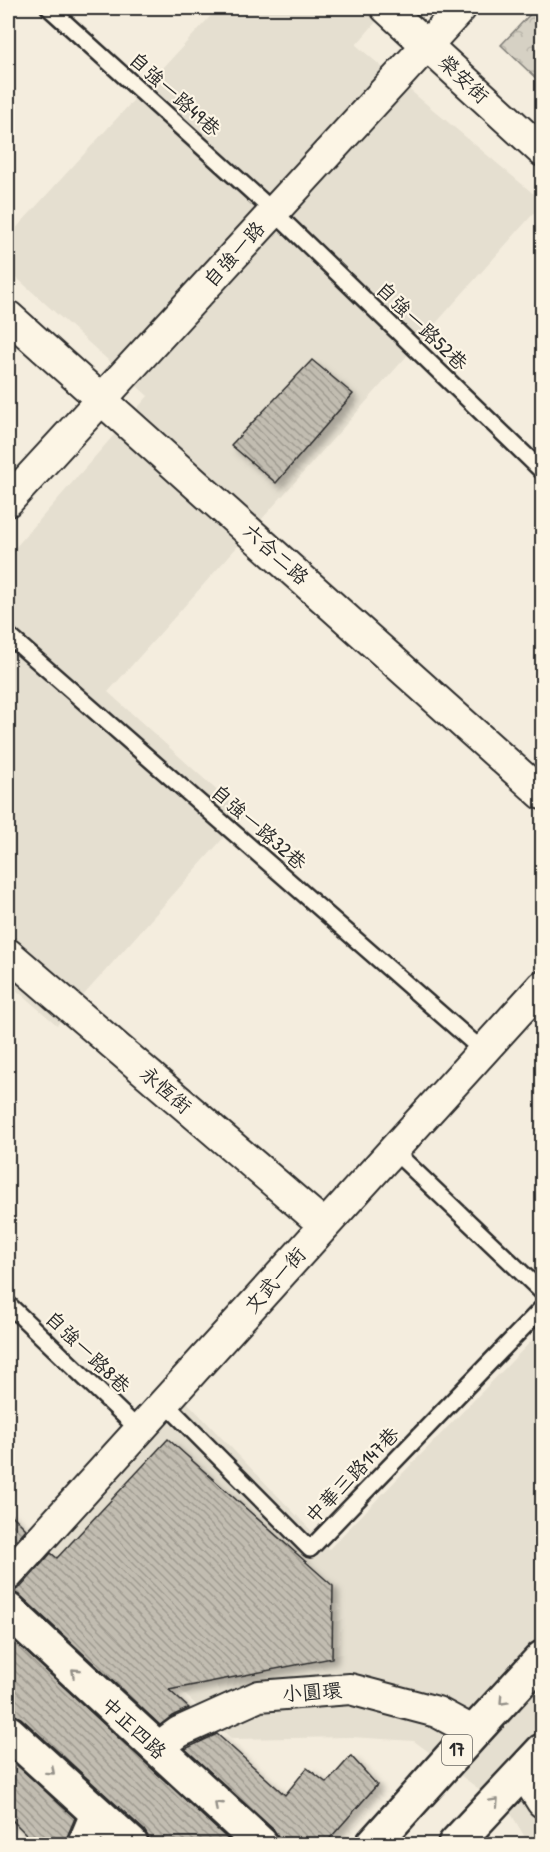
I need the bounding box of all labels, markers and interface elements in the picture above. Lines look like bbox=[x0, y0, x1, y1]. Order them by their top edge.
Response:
street label: 自強一路49巷 bbox=[124, 45, 228, 143]
street label: 榮安街 bbox=[433, 48, 495, 109]
street label: 自強一路 bbox=[197, 214, 271, 292]
street label: 自強一路52巷 bbox=[371, 275, 475, 377]
street label: 六合二路 bbox=[238, 517, 316, 591]
street label: 自強一路32巷 bbox=[206, 778, 314, 876]
street label: 永恆街 bbox=[135, 1060, 198, 1119]
street label: 文武一街 bbox=[238, 1241, 311, 1318]
street label: 自強一路8巷 bbox=[40, 1304, 138, 1400]
street label: 中華三路147巷 bbox=[299, 1420, 405, 1529]
one-way arrow bbox=[71, 1669, 82, 1680]
street label: 小圓環 bbox=[281, 1676, 344, 1707]
street label: 中正四路 bbox=[96, 1690, 174, 1765]
one-way arrow bbox=[499, 1693, 510, 1704]
road number: 17 bbox=[442, 1735, 472, 1765]
one-way arrow bbox=[44, 1764, 55, 1775]
one-way arrow bbox=[488, 1798, 499, 1808]
one-way arrow bbox=[214, 1801, 224, 1812]

